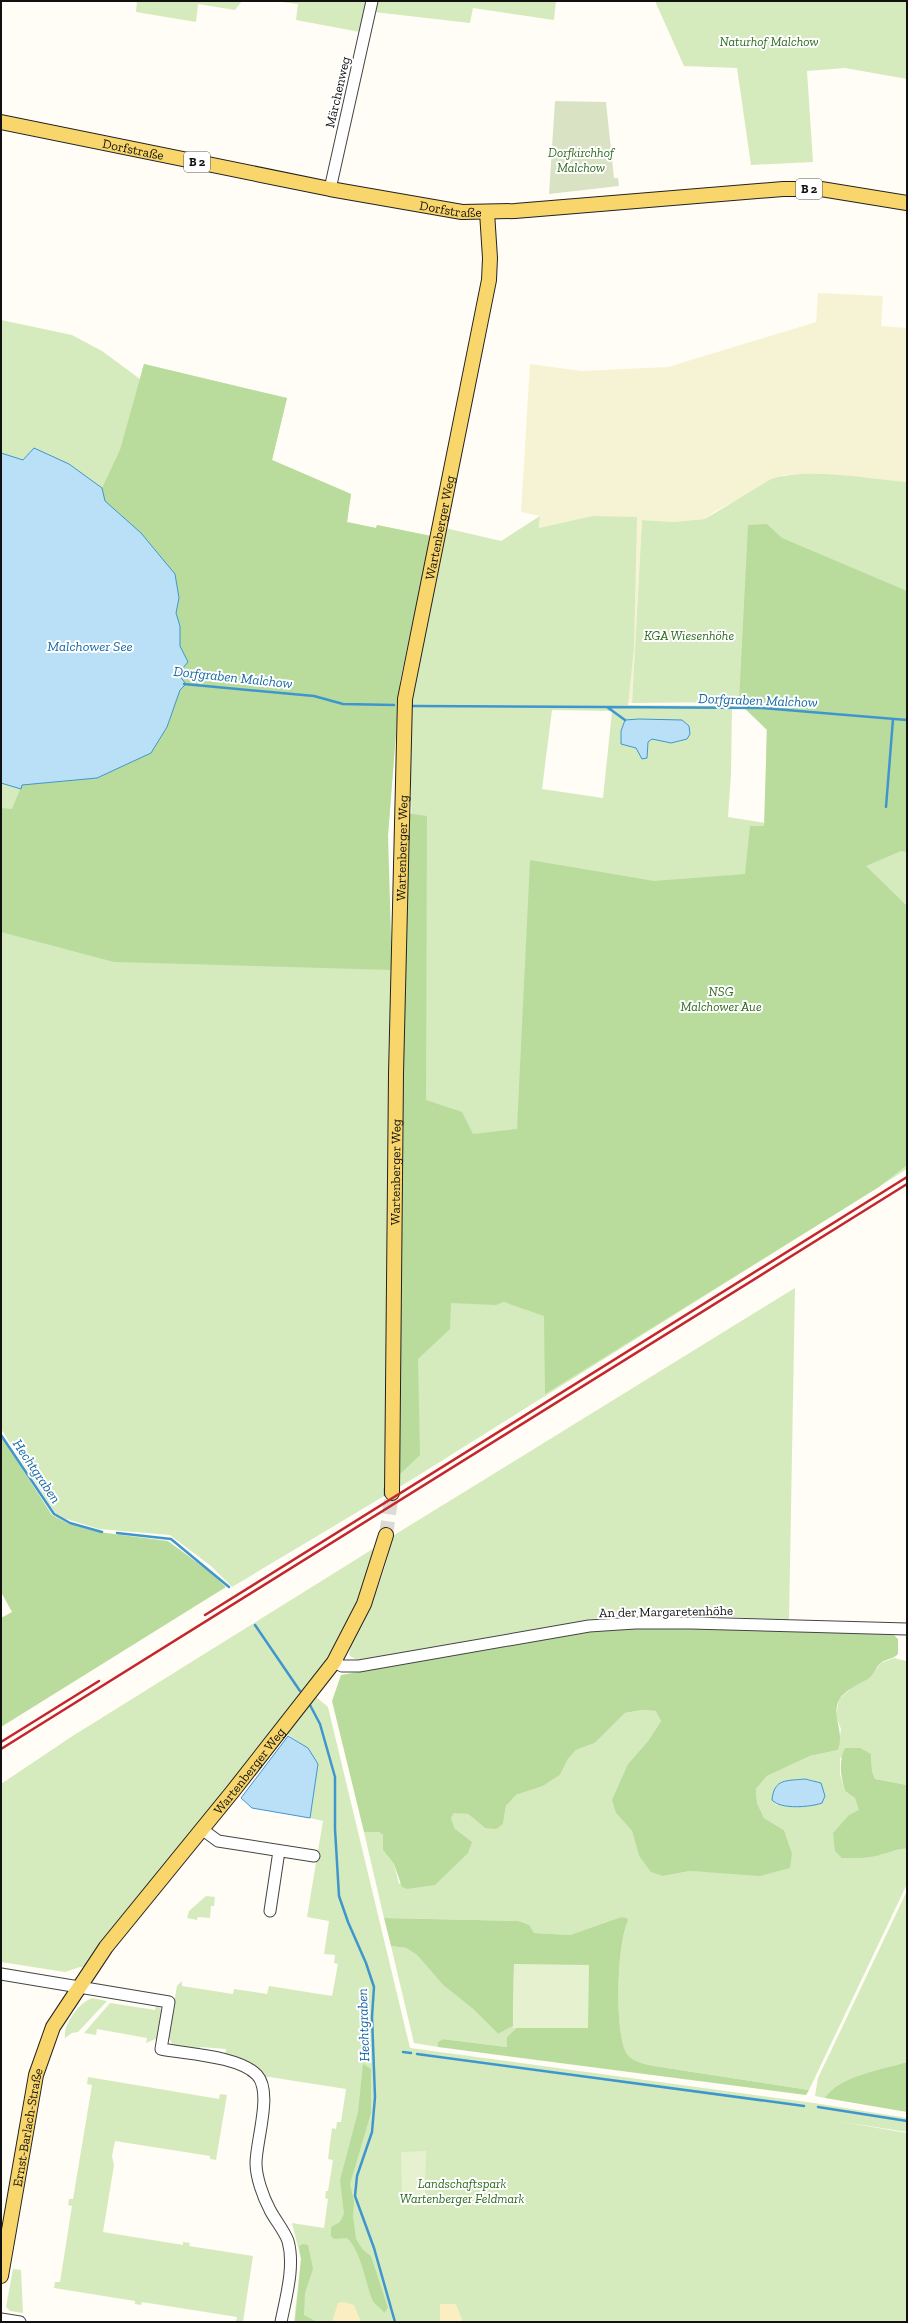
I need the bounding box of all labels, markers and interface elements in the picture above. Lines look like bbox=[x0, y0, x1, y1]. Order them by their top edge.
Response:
park label: Naturhof Malchow bbox=[719, 34, 819, 49]
street label: Märchenweg bbox=[322, 55, 353, 129]
street label: Dorfstraße bbox=[101, 136, 165, 163]
park label: Dorfkirchhof Malchow bbox=[548, 145, 616, 175]
road number: B 2 bbox=[184, 152, 210, 172]
road number: B 2 bbox=[796, 179, 822, 199]
street label: Dorfstraße bbox=[418, 198, 482, 220]
street label: Wartenberger Weg bbox=[422, 474, 458, 581]
park label: KGA Wiesenhöhe bbox=[644, 628, 734, 643]
water label: Malchower See bbox=[47, 638, 133, 655]
water label: Dorfgraben Malchow bbox=[173, 663, 293, 692]
water label: Dorfgraben Malchow bbox=[698, 690, 818, 711]
street label: Wartenberger Weg bbox=[393, 795, 411, 901]
park label: NSG Malchower Aue bbox=[680, 984, 762, 1014]
street label: Wartenberger Weg bbox=[388, 1119, 404, 1225]
water label: Hechtgraben bbox=[9, 1436, 64, 1507]
street label: An der Margaretenhöhe bbox=[599, 1603, 733, 1620]
street label: Wartenberger Weg bbox=[210, 1724, 288, 1817]
water label: Hechtgraben bbox=[354, 1988, 373, 2062]
street label: Ernst-Barlach-Straße bbox=[10, 2066, 46, 2188]
park label: Landschaftspark Wartenberger Feldmark bbox=[400, 2176, 525, 2206]

